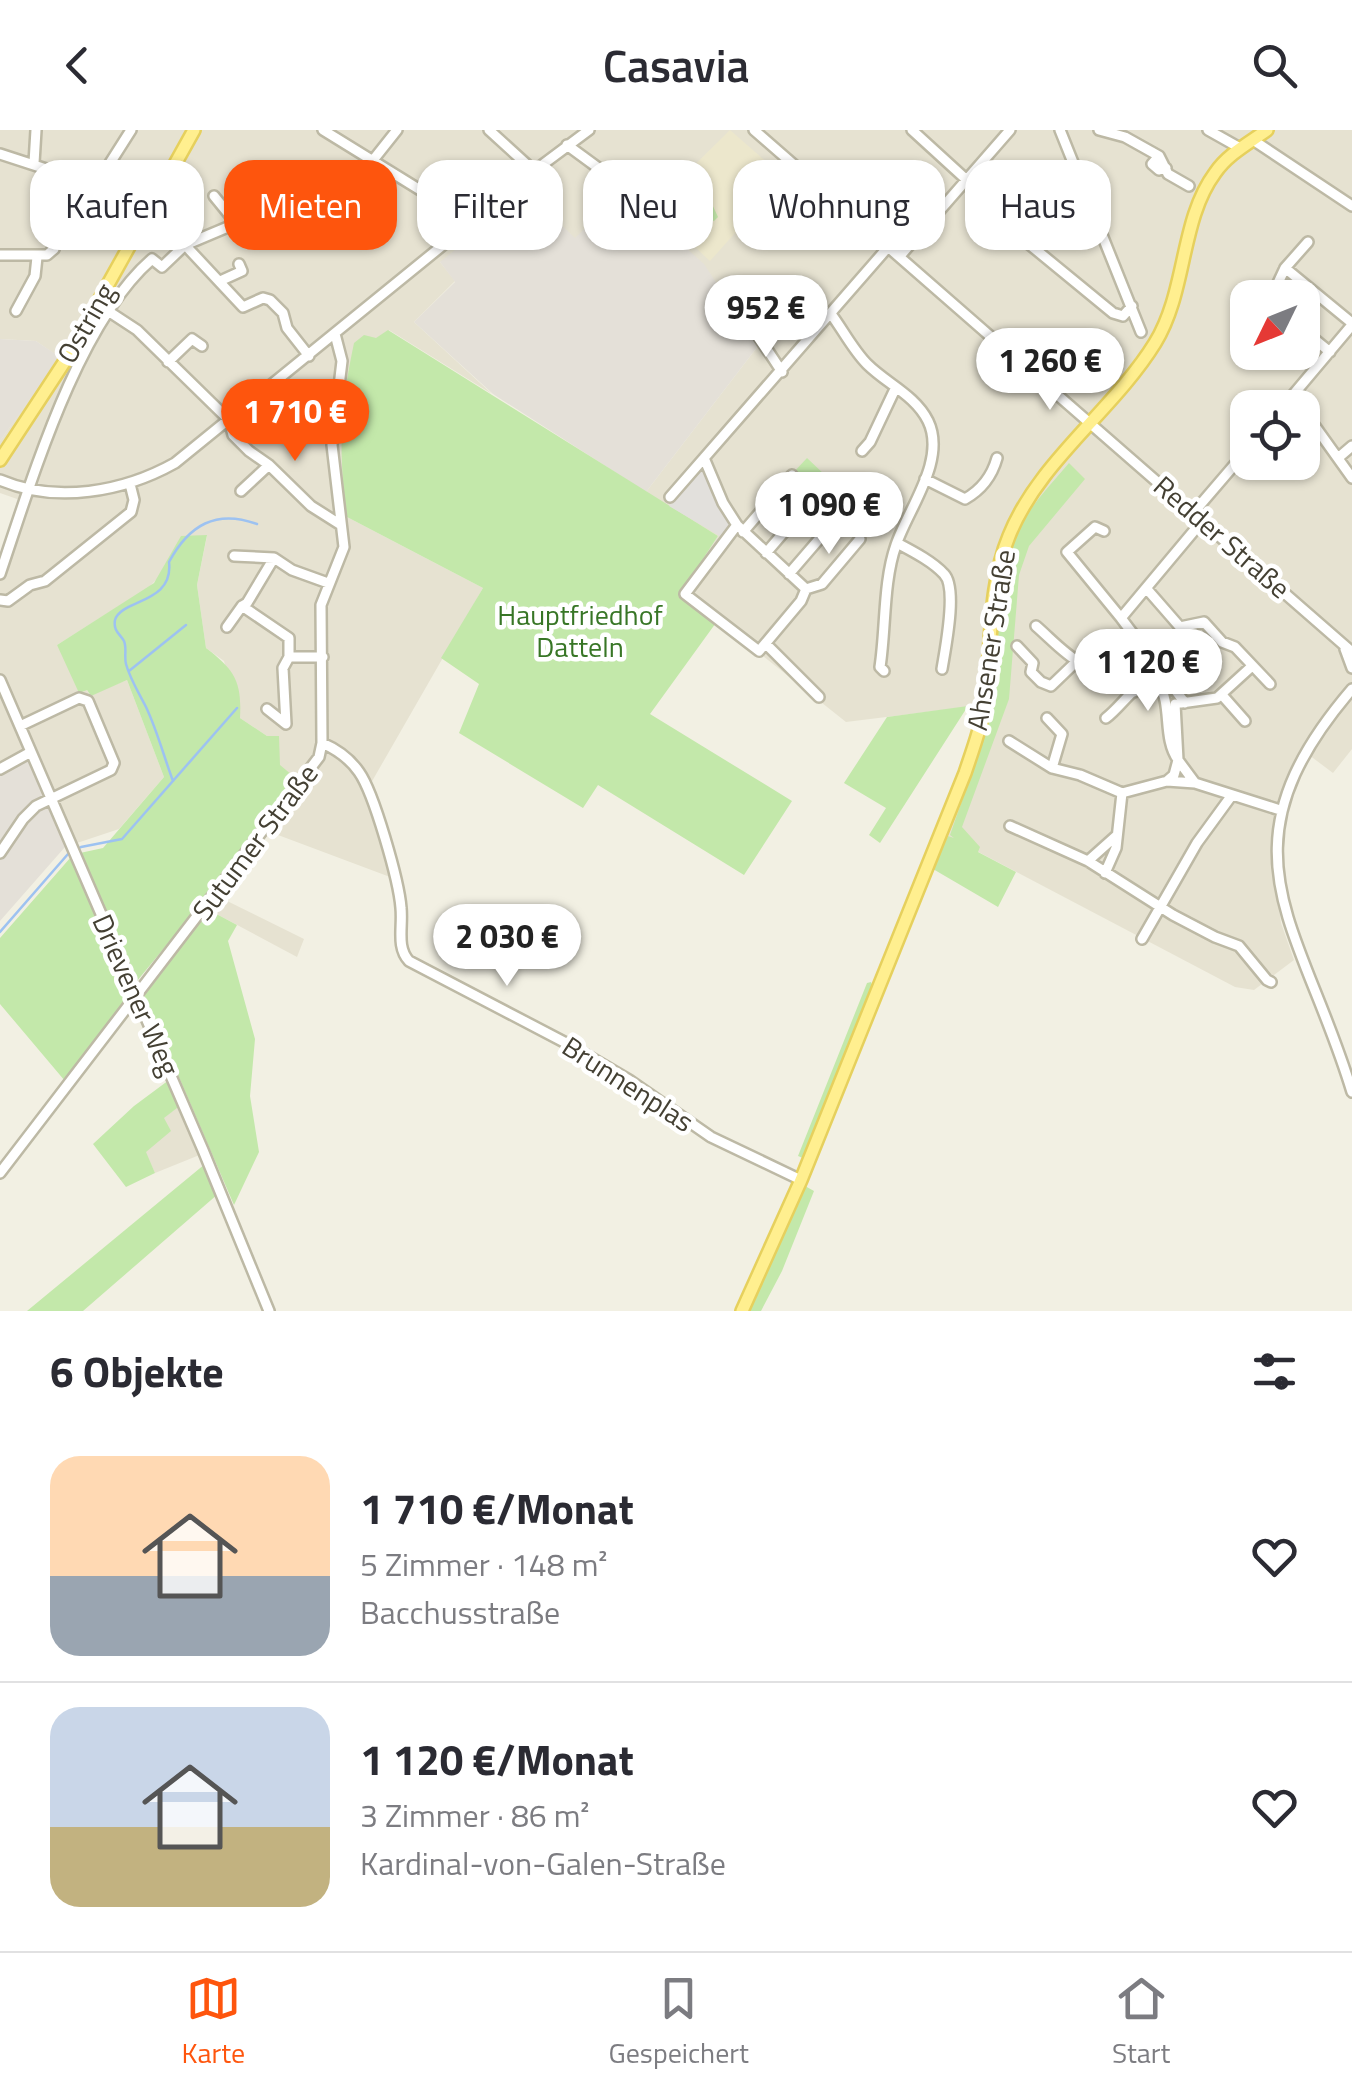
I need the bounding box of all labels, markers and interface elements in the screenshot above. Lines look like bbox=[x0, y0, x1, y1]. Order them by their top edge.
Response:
text: Casavia bbox=[603, 31, 749, 99]
icon: back bbox=[50, 38, 105, 93]
icon: search bbox=[1247, 38, 1302, 93]
chip: Kaufen bbox=[30, 160, 204, 250]
chip: Mieten bbox=[224, 160, 397, 250]
chip: Filter bbox=[417, 160, 563, 250]
chip: Neu bbox=[583, 160, 713, 250]
chip: Wohnung bbox=[733, 160, 945, 250]
chip: Haus bbox=[965, 160, 1111, 250]
street label: Ostring bbox=[45, 275, 126, 371]
pin: 952 € bbox=[696, 275, 836, 360]
north arrow bbox=[1230, 280, 1320, 370]
map controls bbox=[1230, 280, 1320, 480]
text: 952 € bbox=[727, 283, 805, 331]
pin: 1 260 € bbox=[958, 328, 1142, 413]
text: 1 260 € bbox=[998, 336, 1102, 384]
pin: 1 710 € bbox=[203, 379, 387, 464]
text: 1 710 € bbox=[243, 387, 347, 435]
button: locate bbox=[1230, 390, 1320, 480]
street label: Redder Straße bbox=[1144, 465, 1300, 608]
pin: 1 090 € bbox=[737, 472, 921, 557]
text: 1 090 € bbox=[777, 480, 881, 528]
street label: Ahsener Straße bbox=[955, 546, 1026, 733]
park label: Hauptfriedhof Datteln bbox=[497, 593, 663, 668]
pin: 1 120 € bbox=[1056, 629, 1240, 714]
text: 1 120 € bbox=[1096, 637, 1200, 685]
street label: Sutumer Straße bbox=[181, 754, 328, 929]
pin: 2 030 € bbox=[415, 904, 599, 989]
street label: Drievener Weg bbox=[82, 907, 191, 1083]
text: 2 030 € bbox=[455, 912, 559, 960]
street label: Brunnenplas bbox=[554, 1025, 703, 1142]
text: 6 Objekte bbox=[50, 1339, 224, 1403]
icon: filters bbox=[1247, 1344, 1302, 1399]
text: 1 710 €/Monat bbox=[360, 1476, 634, 1540]
icon: home bbox=[130, 1496, 250, 1616]
icon: heart bbox=[1247, 1529, 1302, 1584]
text: 5 Zimmer · 148 m² bbox=[360, 1540, 607, 1588]
text: Bacchusstraße bbox=[360, 1588, 560, 1636]
text: 1 120 €/Monat bbox=[360, 1727, 634, 1791]
icon: home bbox=[130, 1747, 250, 1867]
icon: heart bbox=[1247, 1780, 1302, 1835]
text: 3 Zimmer · 86 m² bbox=[360, 1791, 589, 1839]
text: Kardinal-von-Galen-Straße bbox=[360, 1839, 726, 1887]
tab: Karte bbox=[182, 1971, 245, 2074]
tab: Gespeichert bbox=[608, 1971, 749, 2074]
tab: Start bbox=[1112, 1971, 1170, 2074]

